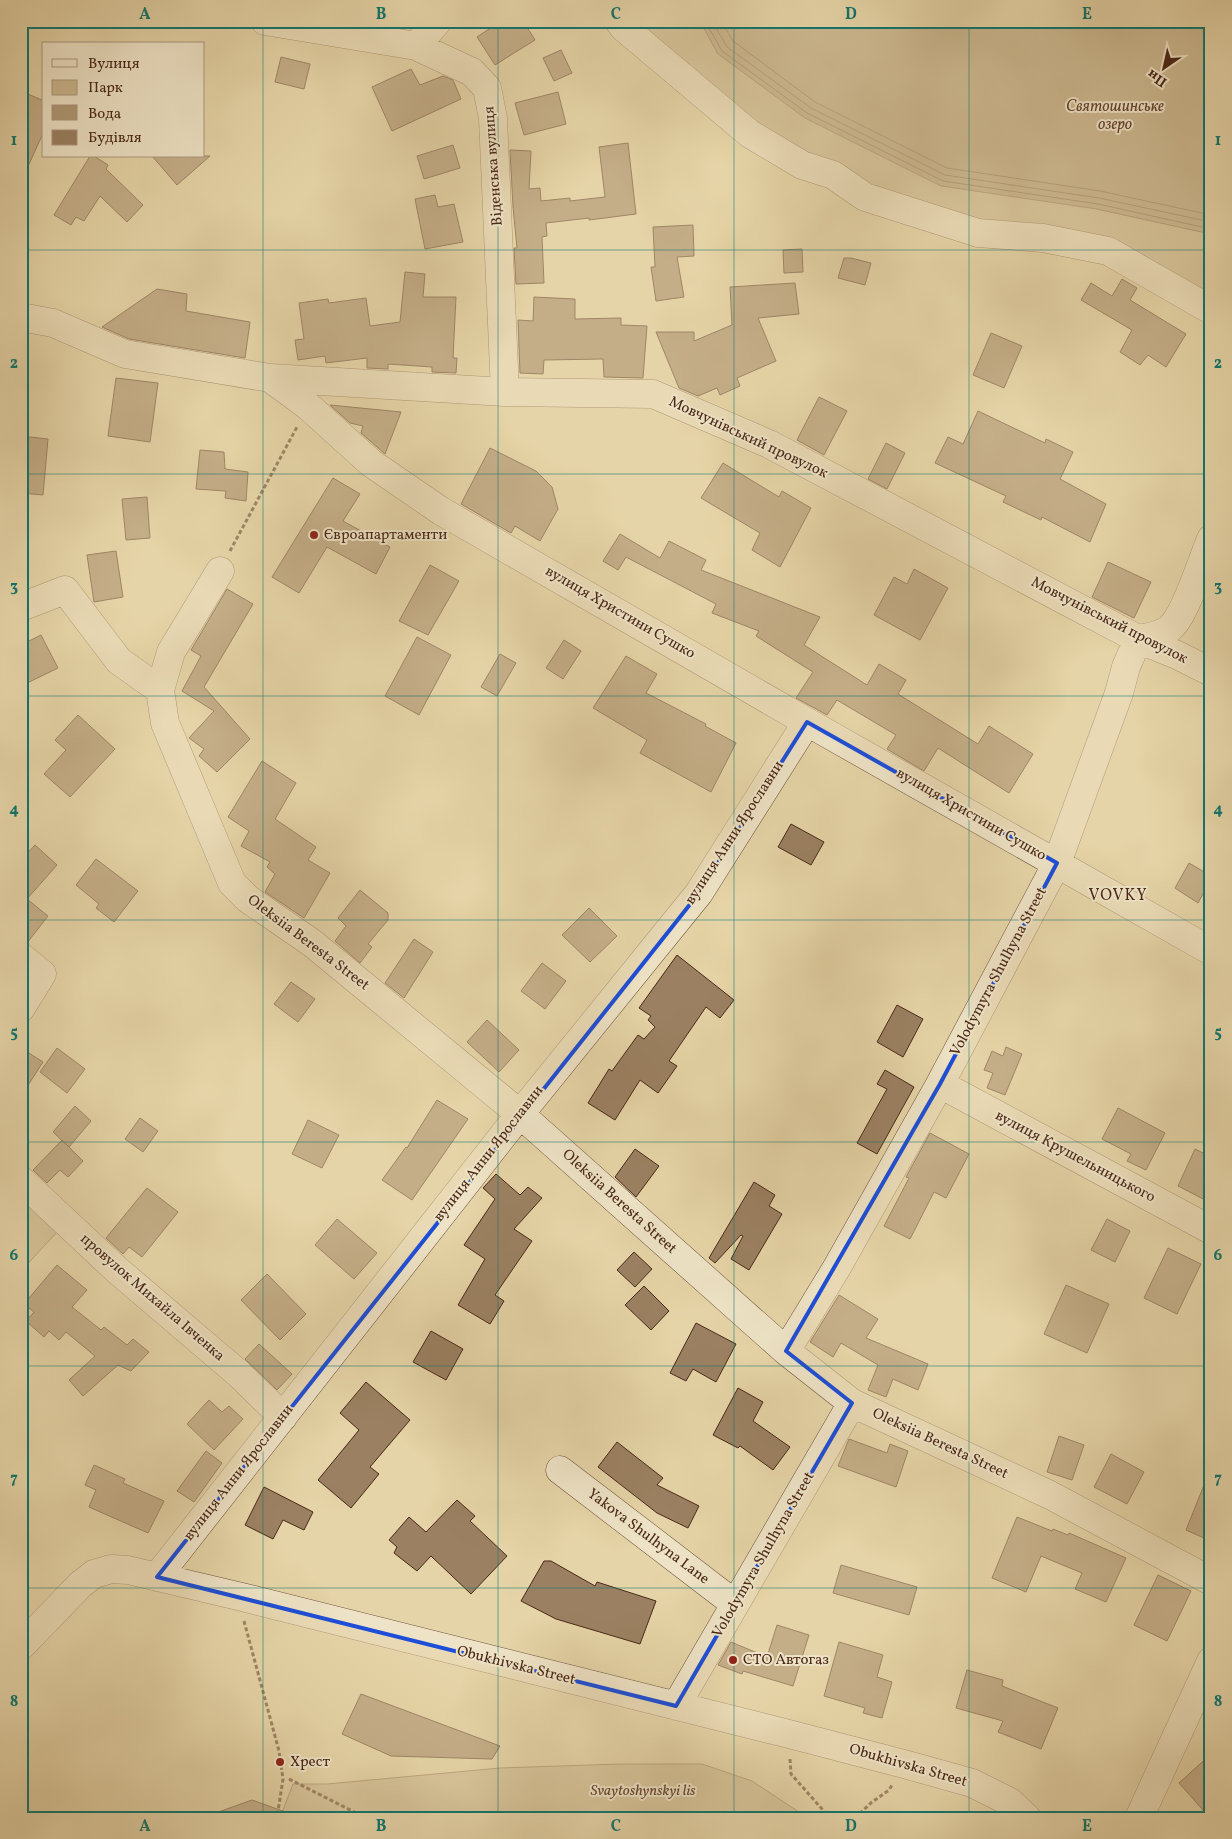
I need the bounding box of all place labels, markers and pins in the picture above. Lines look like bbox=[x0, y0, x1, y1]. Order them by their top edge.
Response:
place label: Євроапартаменти bbox=[324, 525, 447, 546]
marker: Євроапартаменти bbox=[308, 529, 320, 541]
place label: СТО Автогаз bbox=[743, 1650, 829, 1671]
marker: СТО Автогаз bbox=[727, 1654, 739, 1666]
place label: Хрест bbox=[290, 1752, 330, 1773]
marker: Хрест bbox=[274, 1756, 286, 1768]

